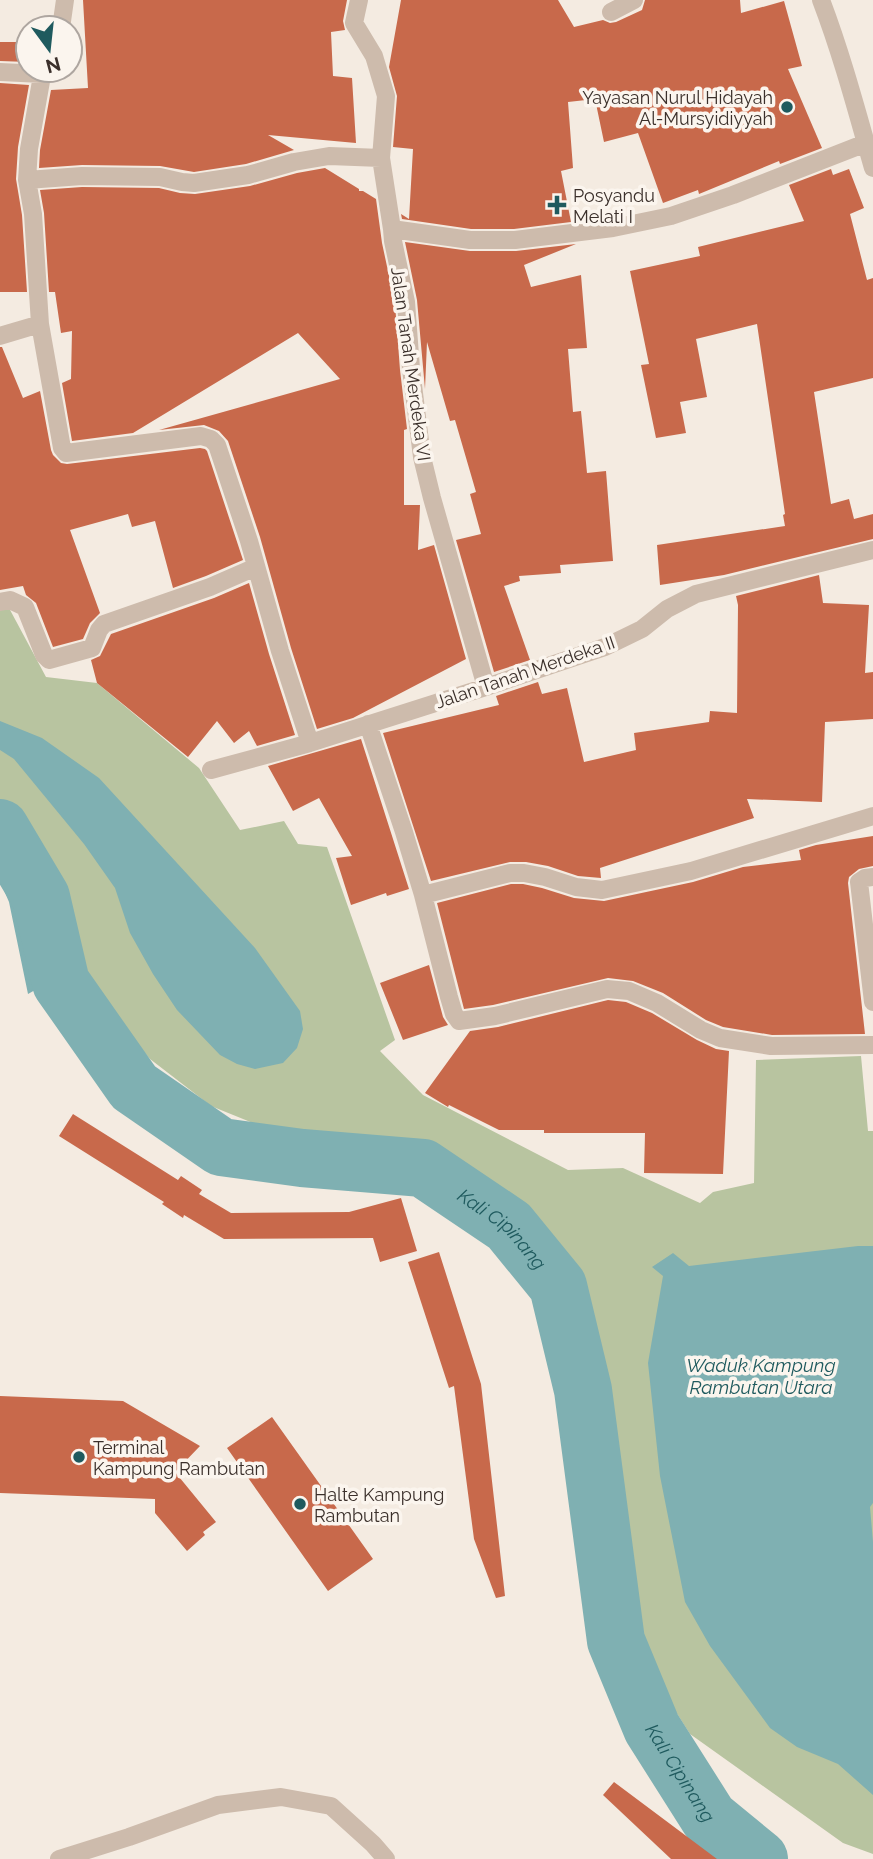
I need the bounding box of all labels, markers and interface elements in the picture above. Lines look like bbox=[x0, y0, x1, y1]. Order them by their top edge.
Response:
north arrow bbox=[14, 14, 84, 84]
text: N bbox=[44, 53, 63, 78]
place label: Yayasan Nurul Hidayah Al-Mursyidiyyah bbox=[582, 87, 773, 129]
marker: Yayasan Nurul Hidayah Al-Mursyidiyyah bbox=[779, 99, 795, 115]
place label: Posyandu Melati I bbox=[573, 185, 655, 227]
marker: Posyandu Melati I bbox=[547, 195, 567, 215]
street label: Jalan Tanah Merdeka VI bbox=[387, 266, 435, 462]
street label: Jalan Tanah Merdeka II bbox=[432, 631, 618, 713]
water label: Kali Cipinang bbox=[454, 1184, 551, 1274]
water label: Waduk Kampung Rambutan Utara bbox=[686, 1354, 836, 1398]
place label: Terminal Kampung Rambutan bbox=[93, 1437, 265, 1479]
marker: Terminal Kampung Rambutan bbox=[71, 1449, 87, 1465]
place label: Halte Kampung Rambutan bbox=[314, 1484, 444, 1526]
marker: Halte Kampung Rambutan bbox=[292, 1496, 308, 1512]
water label: Kali Cipinang bbox=[641, 1720, 720, 1826]

